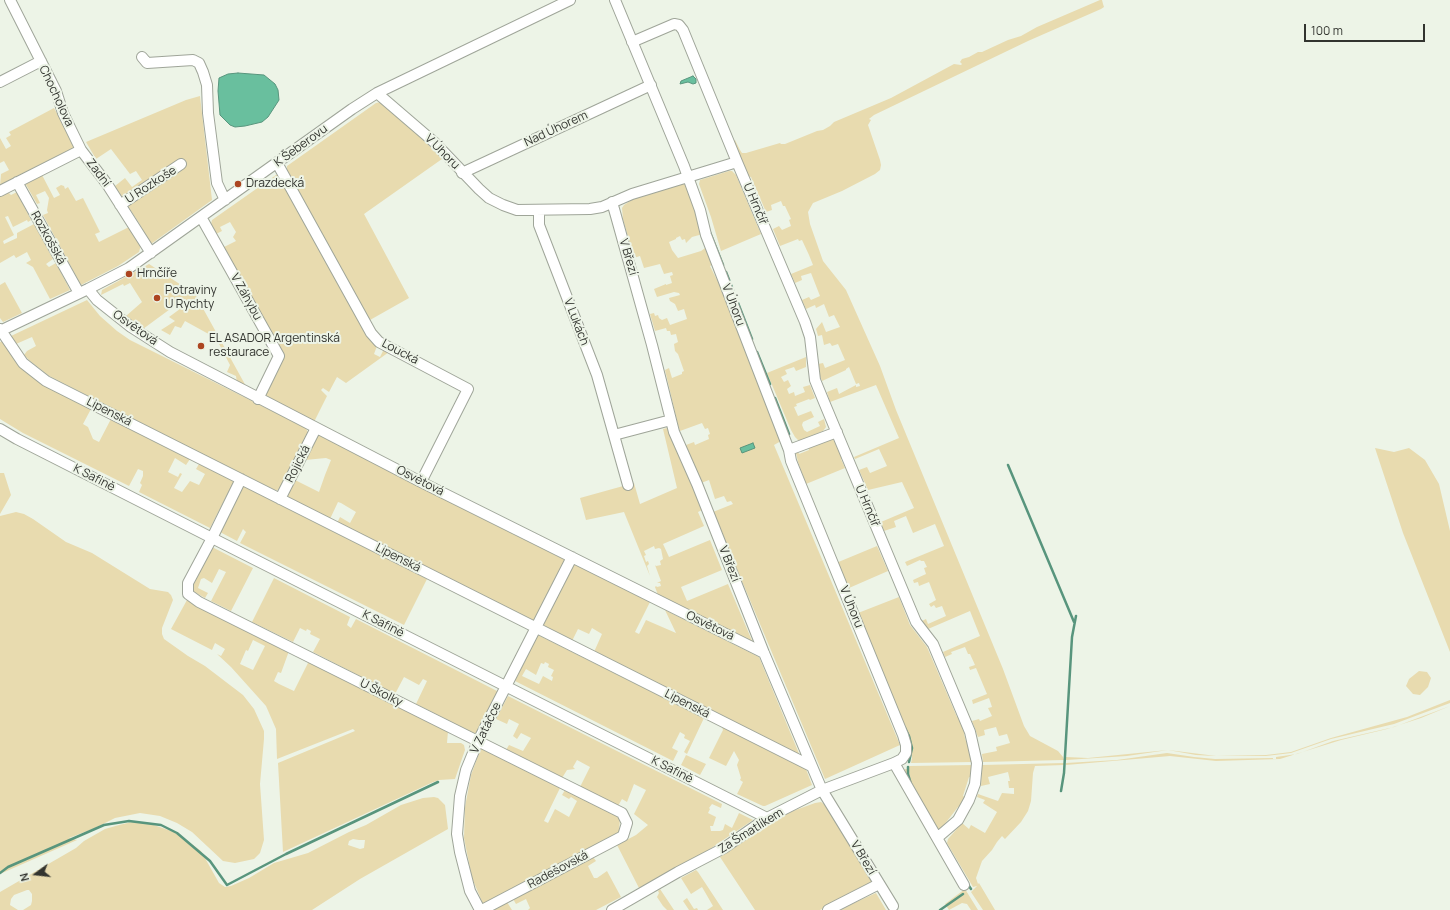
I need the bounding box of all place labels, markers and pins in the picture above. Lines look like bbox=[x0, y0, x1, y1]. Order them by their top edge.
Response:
place label: Drazdecká bbox=[246, 177, 304, 191]
marker: Drazdecká bbox=[233, 179, 243, 189]
place label: Hrnčíře bbox=[137, 267, 177, 281]
marker: Hrnčíře bbox=[124, 269, 134, 279]
place label: Potraviny U Rychty bbox=[165, 284, 217, 312]
marker: Potraviny U Rychty bbox=[152, 293, 162, 303]
place label: EL ASADOR Argentinská restaurace bbox=[209, 332, 340, 360]
marker: EL ASADOR Argentinská restaurace bbox=[196, 341, 206, 351]

